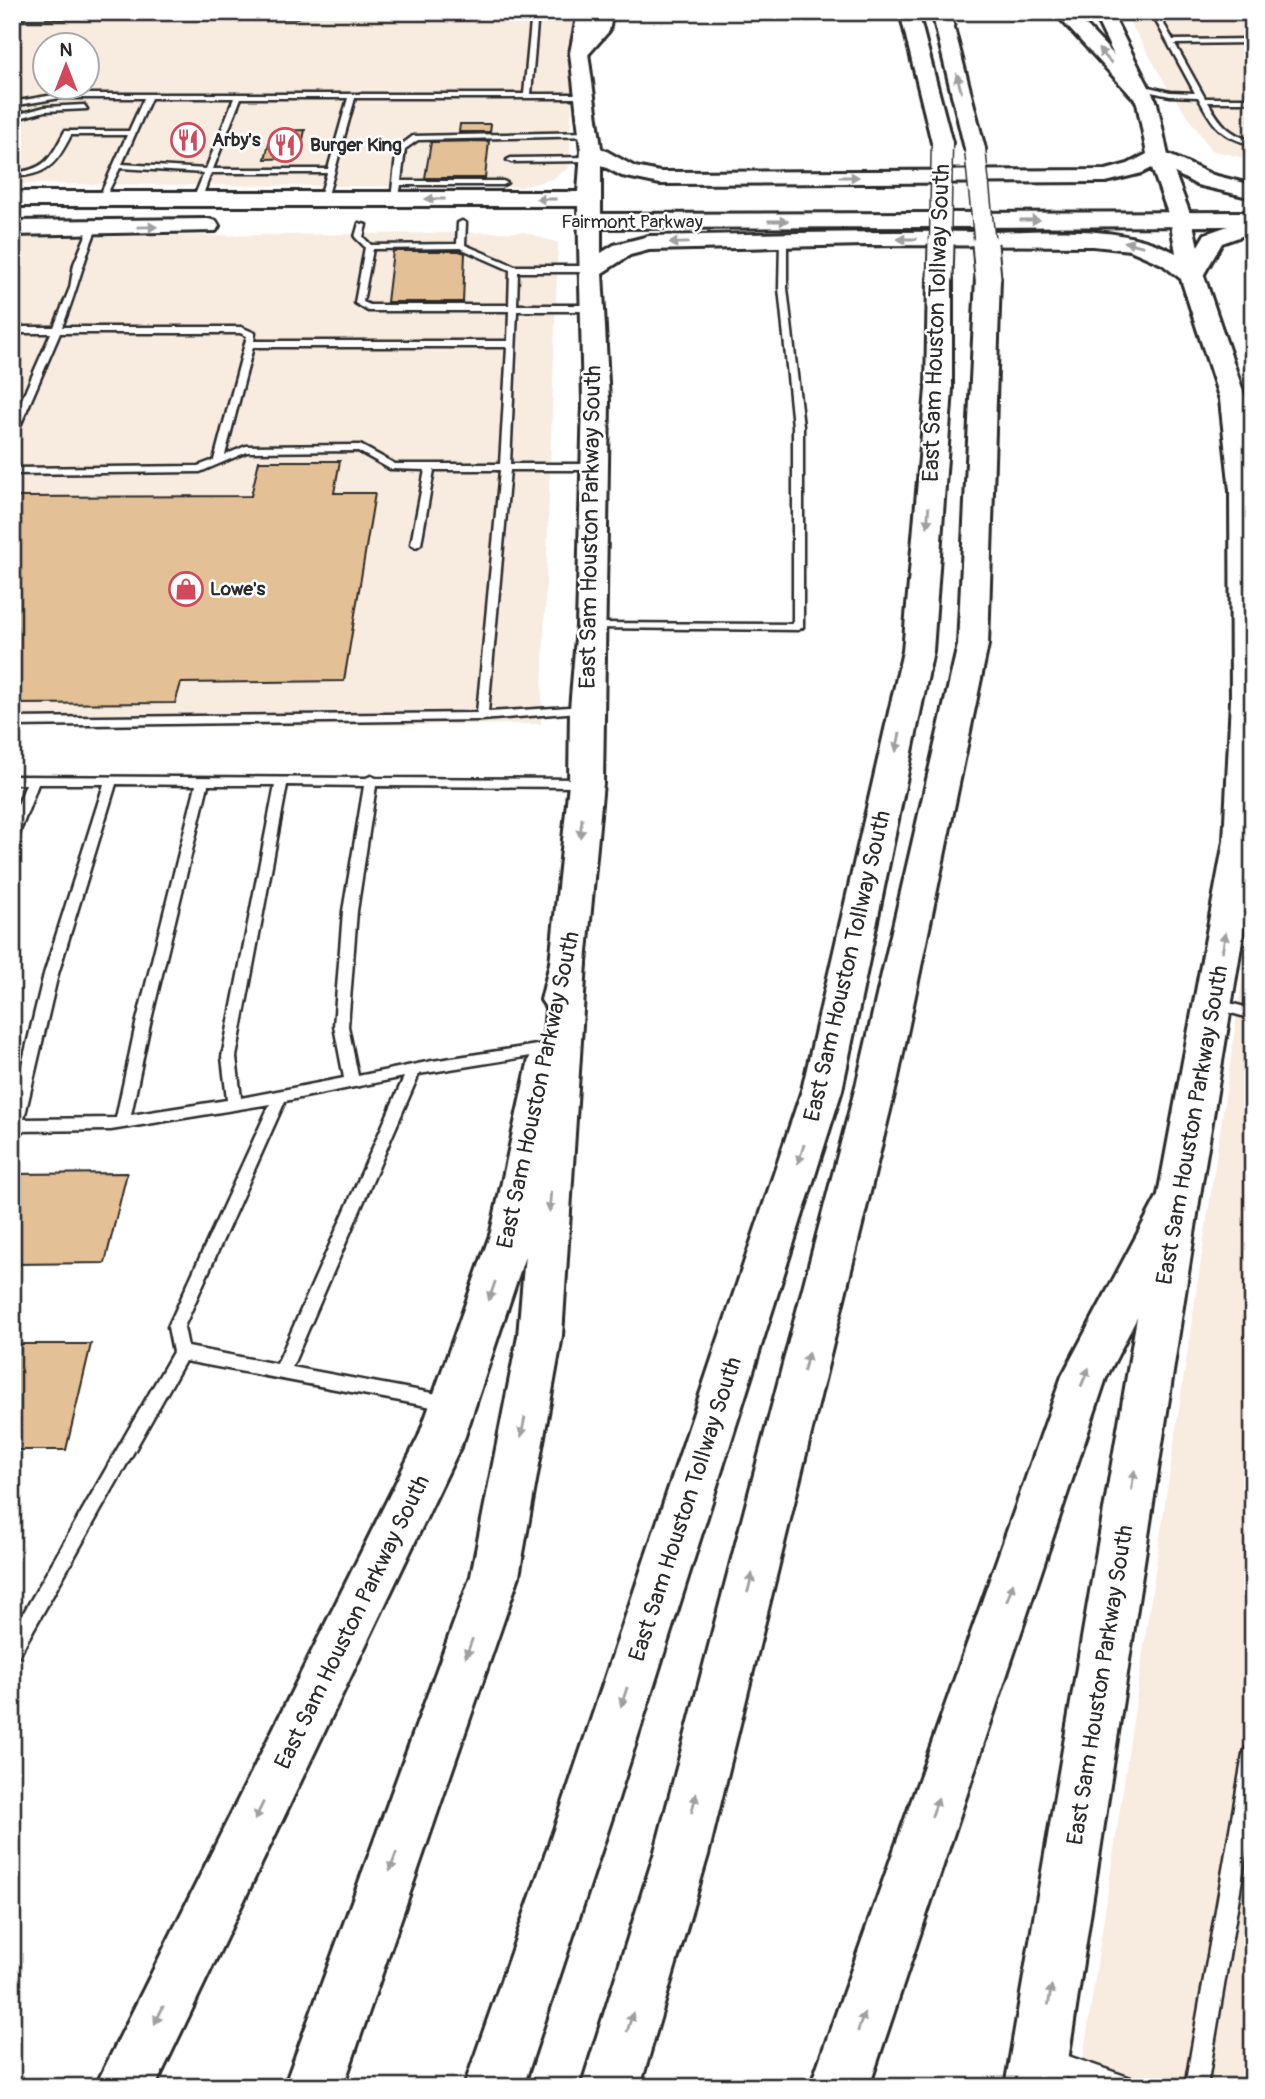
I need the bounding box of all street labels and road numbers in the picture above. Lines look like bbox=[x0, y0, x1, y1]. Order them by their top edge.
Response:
street label: East Sam Houston Tollway South bbox=[916, 163, 956, 483]
street label: Fairmont Parkway bbox=[561, 210, 703, 234]
street label: East Sam Houston Parkway South bbox=[573, 365, 607, 689]
street label: East Sam Houston Tollway South bbox=[797, 808, 897, 1124]
street label: East Sam Houston Parkway South bbox=[490, 929, 586, 1251]
street label: East Sam Houston Parkway South bbox=[1150, 963, 1234, 1287]
street label: East Sam Houston Tollway South bbox=[622, 1353, 748, 1665]
street label: East Sam Houston Parkway South bbox=[268, 1470, 436, 1774]
street label: East Sam Houston Parkway South bbox=[1060, 1523, 1140, 1847]

